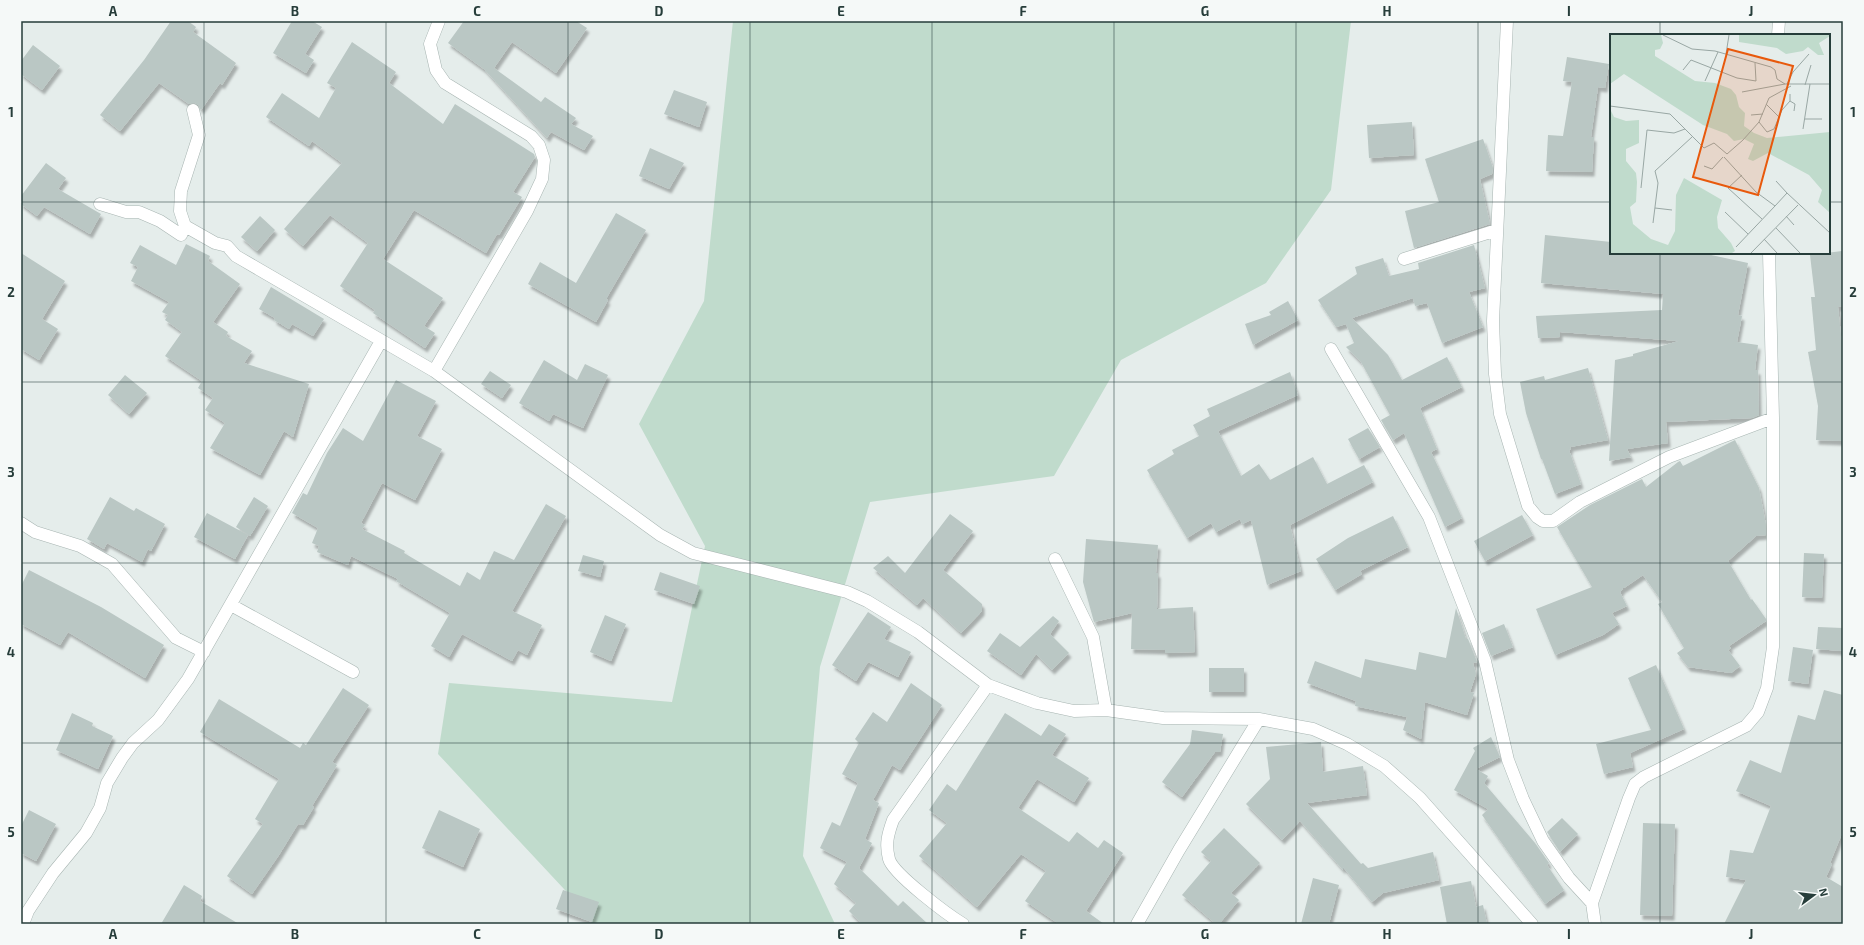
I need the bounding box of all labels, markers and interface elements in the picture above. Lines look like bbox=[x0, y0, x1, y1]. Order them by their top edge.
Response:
text: A bbox=[109, 3, 118, 19]
text: B bbox=[291, 3, 299, 19]
text: C bbox=[473, 3, 481, 19]
text: D bbox=[655, 3, 664, 19]
text: E bbox=[837, 3, 845, 19]
text: F bbox=[1019, 3, 1027, 19]
text: G bbox=[1201, 3, 1209, 19]
text: H bbox=[1383, 3, 1392, 19]
text: I bbox=[1567, 3, 1571, 19]
text: J bbox=[1749, 3, 1753, 19]
inset map bbox=[1610, 34, 1830, 254]
text: 1 bbox=[8, 104, 14, 120]
text: 1 bbox=[1850, 104, 1856, 120]
text: 2 bbox=[7, 284, 15, 300]
text: 2 bbox=[1849, 284, 1857, 300]
text: 3 bbox=[7, 464, 15, 480]
text: 3 bbox=[1849, 464, 1857, 480]
text: 4 bbox=[7, 644, 15, 660]
text: 4 bbox=[1849, 644, 1857, 660]
text: 5 bbox=[7, 824, 15, 840]
text: 5 bbox=[1849, 824, 1857, 840]
north arrow bbox=[1794, 875, 1834, 915]
text: N bbox=[1817, 887, 1831, 898]
text: A bbox=[109, 926, 118, 942]
text: B bbox=[291, 926, 299, 942]
text: C bbox=[473, 926, 481, 942]
text: D bbox=[655, 926, 664, 942]
text: E bbox=[837, 926, 845, 942]
text: F bbox=[1019, 926, 1027, 942]
text: G bbox=[1201, 926, 1209, 942]
text: H bbox=[1383, 926, 1392, 942]
text: I bbox=[1567, 926, 1571, 942]
text: J bbox=[1749, 926, 1753, 942]

